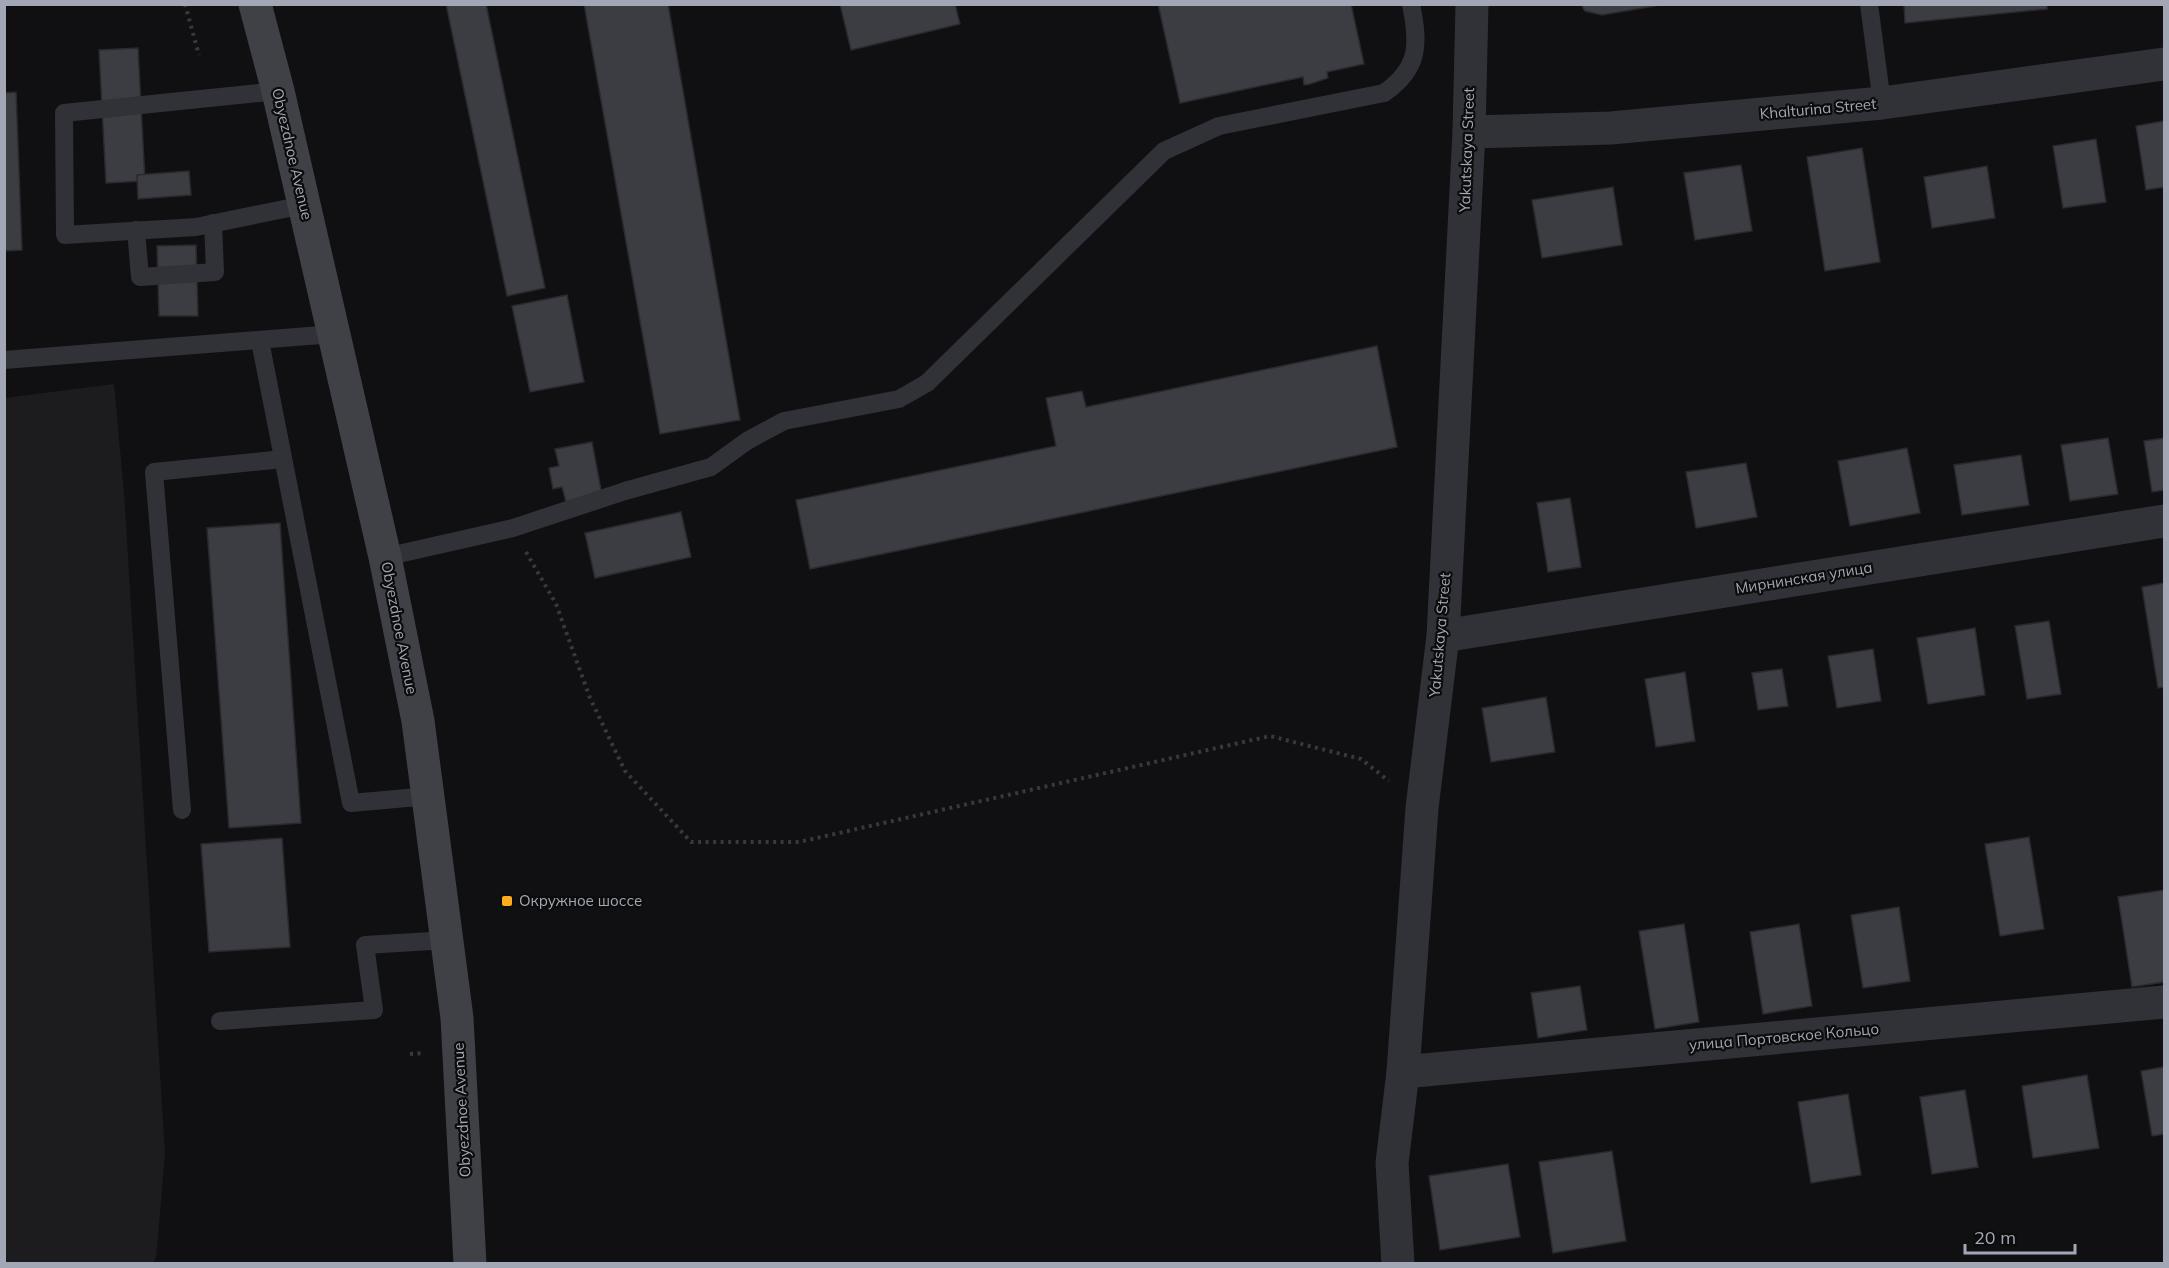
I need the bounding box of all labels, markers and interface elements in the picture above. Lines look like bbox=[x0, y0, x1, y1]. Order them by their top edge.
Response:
street label: Obyezdnoe Avenue bbox=[268, 86, 317, 222]
street label: Yakutskaya Street bbox=[1455, 87, 1478, 214]
street label: Khalturina Street bbox=[1759, 94, 1877, 123]
street label: Мирнинская улица bbox=[1734, 557, 1874, 598]
street label: Obyezdnoe Avenue bbox=[377, 560, 422, 696]
street label: Yakutskaya Street bbox=[1425, 572, 1454, 699]
place label: Окружное шоссе bbox=[519, 891, 642, 910]
marker: Окружное шоссе bbox=[500, 894, 514, 908]
street label: улица Портовское Кольцо bbox=[1688, 1019, 1880, 1054]
street label: Obyezdnoe Avenue bbox=[448, 1042, 475, 1178]
scale bar bbox=[1965, 1217, 2074, 1255]
text: 20 m bbox=[1974, 1226, 2016, 1249]

